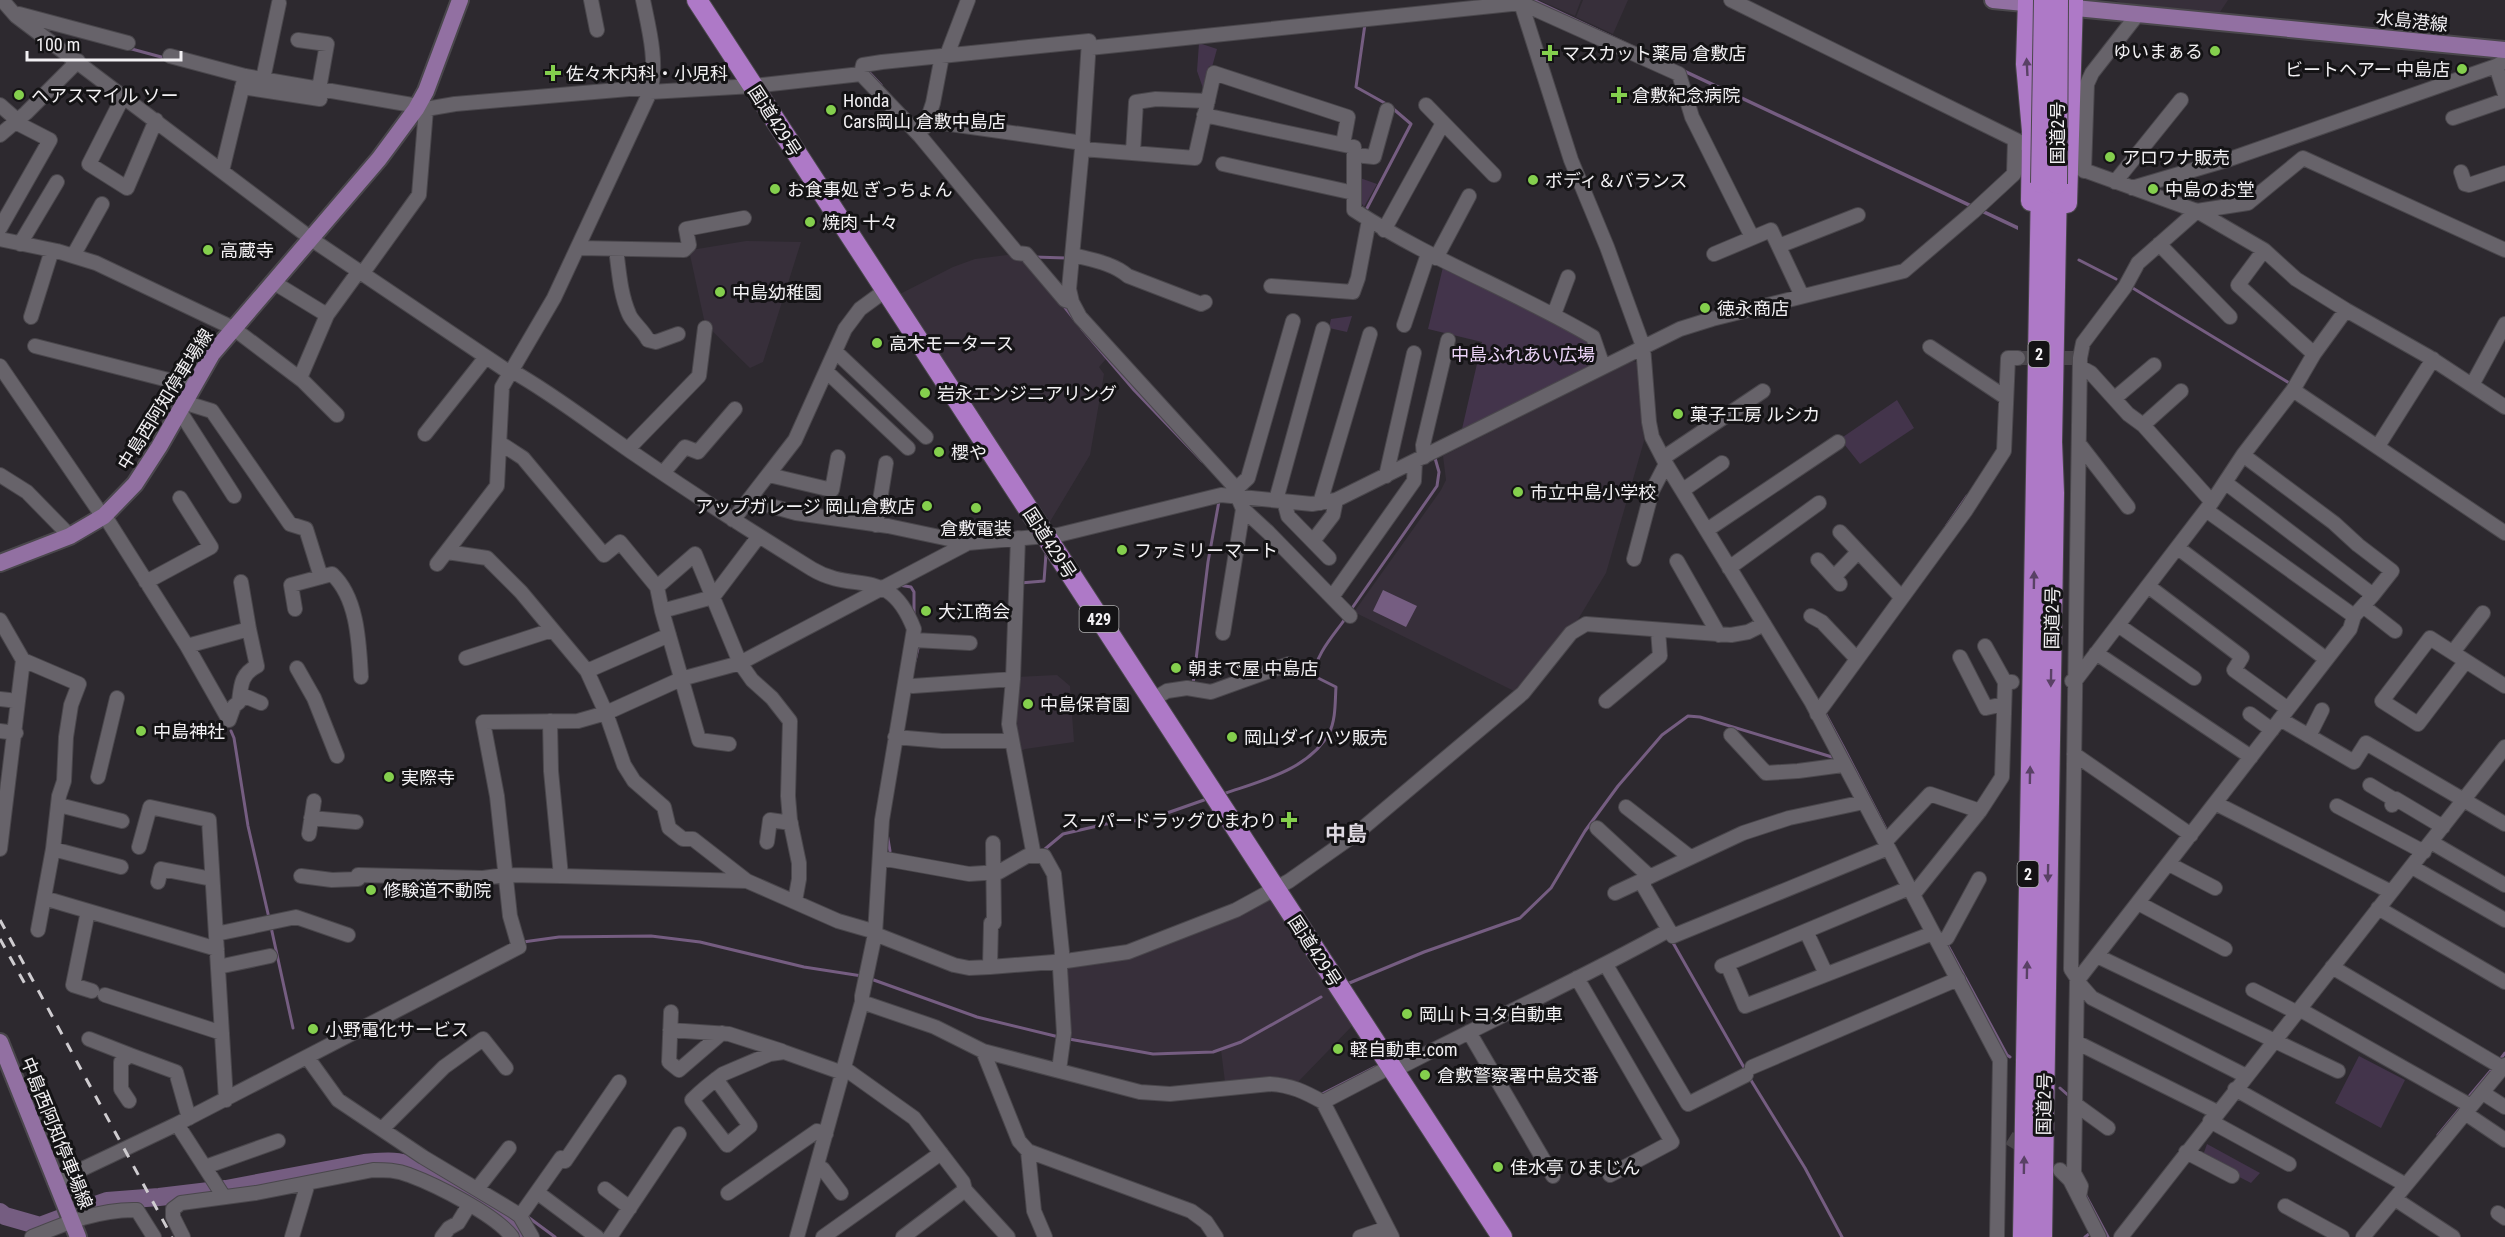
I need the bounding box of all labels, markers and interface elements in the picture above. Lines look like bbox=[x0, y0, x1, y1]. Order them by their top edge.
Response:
street label: 水島港線 bbox=[2375, 7, 2449, 35]
scale bar bbox=[27, 24, 182, 62]
text: 100 m bbox=[36, 34, 80, 55]
place label: ゆいまぁる bbox=[2113, 41, 2203, 62]
place label: マスカット薬局 倉敷店 bbox=[1562, 43, 1746, 64]
marker: ゆいまぁる bbox=[2208, 44, 2222, 58]
marker: マスカット薬局 倉敷店 bbox=[1543, 46, 1557, 60]
one-way arrow bbox=[2022, 58, 2031, 77]
place label: ビートヘアー 中島店 bbox=[2285, 59, 2450, 80]
marker: ビートヘアー 中島店 bbox=[2455, 62, 2469, 76]
place label: 佐々木内科・小児科 bbox=[566, 63, 728, 84]
marker: 佐々木内科・小児科 bbox=[544, 64, 562, 82]
street label: 国道429号 bbox=[744, 81, 806, 161]
place label: ヘアスマイル ソー bbox=[31, 85, 179, 106]
place label: 倉敷紀念病院 bbox=[1632, 85, 1740, 106]
marker: 倉敷紀念病院 bbox=[1610, 86, 1628, 104]
marker: ヘアスマイル ソー bbox=[12, 88, 26, 102]
place label: Honda Cars岡山 倉敷中島店 bbox=[843, 90, 1006, 132]
street label: 国道2号 bbox=[2047, 102, 2068, 164]
marker: Honda Cars岡山 倉敷中島店 bbox=[824, 103, 838, 117]
place label: アロワナ販売 bbox=[2122, 147, 2230, 168]
marker: アロワナ販売 bbox=[2103, 150, 2117, 164]
place label: ボディ＆バランス bbox=[1545, 170, 1687, 191]
marker: ボディ＆バランス bbox=[1526, 173, 1540, 187]
place label: お食事処 ぎっちょん bbox=[787, 179, 952, 200]
place label: 中島のお堂 bbox=[2165, 179, 2255, 200]
marker: お食事処 ぎっちょん bbox=[768, 182, 782, 196]
marker: 中島のお堂 bbox=[2146, 182, 2160, 196]
place label: 焼肉 十々 bbox=[822, 212, 898, 233]
marker: 焼肉 十々 bbox=[803, 215, 817, 229]
place label: 高蔵寺 bbox=[220, 240, 274, 261]
marker: 高蔵寺 bbox=[201, 243, 215, 257]
place label: 中島幼稚園 bbox=[732, 282, 822, 303]
marker: 中島幼稚園 bbox=[713, 285, 727, 299]
place label: 徳永商店 bbox=[1717, 298, 1789, 319]
marker: 徳永商店 bbox=[1698, 301, 1712, 315]
street label: 中島西阿知停車場線 bbox=[113, 325, 217, 473]
place label: 高木モータース bbox=[889, 333, 1014, 354]
marker: 高木モータース bbox=[870, 336, 884, 350]
road number: 2 bbox=[2028, 341, 2050, 367]
park label: 中島ふれあい広場 bbox=[1451, 344, 1595, 365]
place label: 岩永エンジニアリング bbox=[937, 383, 1117, 404]
marker: 岩永エンジニアリング bbox=[918, 386, 932, 400]
place label: 菓子工房 ルシカ bbox=[1690, 404, 1820, 425]
marker: 菓子工房 ルシカ bbox=[1671, 407, 1685, 421]
place label: 櫻や bbox=[951, 442, 987, 463]
marker: 櫻や bbox=[932, 445, 946, 459]
place label: 市立中島小学校 bbox=[1530, 482, 1656, 503]
marker: 市立中島小学校 bbox=[1511, 485, 1525, 499]
place label: アップガレージ 岡山倉敷店 bbox=[695, 496, 915, 517]
marker: アップガレージ 岡山倉敷店 bbox=[920, 499, 934, 513]
marker: 倉敷電装 bbox=[969, 501, 983, 515]
street label: 国道429号 bbox=[1019, 503, 1081, 583]
place label: 倉敷電装 bbox=[940, 518, 1012, 539]
place label: ファミリーマート bbox=[1134, 540, 1278, 561]
marker: ファミリーマート bbox=[1115, 543, 1129, 557]
one-way arrow bbox=[2029, 571, 2039, 590]
street label: 国道2号 bbox=[2041, 586, 2063, 650]
place label: 大江商会 bbox=[938, 601, 1010, 622]
marker: 大江商会 bbox=[919, 604, 933, 618]
road number: 429 bbox=[1080, 606, 1118, 632]
place label: 朝まで屋 中島店 bbox=[1188, 658, 1318, 679]
marker: 朝まで屋 中島店 bbox=[1169, 661, 1183, 675]
one-way arrow bbox=[2046, 668, 2056, 687]
place label: 中島保育園 bbox=[1040, 694, 1130, 715]
marker: 中島保育園 bbox=[1021, 697, 1035, 711]
place label: 中島神社 bbox=[153, 721, 225, 742]
marker: 中島神社 bbox=[134, 724, 148, 738]
place label: 岡山ダイハツ販売 bbox=[1244, 727, 1388, 748]
marker: 岡山ダイハツ販売 bbox=[1225, 730, 1239, 744]
one-way arrow bbox=[2025, 766, 2035, 785]
place label: 実際寺 bbox=[401, 767, 455, 788]
marker: 実際寺 bbox=[382, 770, 396, 784]
place label: スーパードラッグひまわり bbox=[1061, 810, 1277, 831]
marker: スーパードラッグひまわり bbox=[1282, 813, 1296, 827]
district label: 中島 bbox=[1325, 822, 1367, 846]
road number: 2 bbox=[2018, 861, 2038, 887]
one-way arrow bbox=[2043, 863, 2053, 882]
place label: 修験道不動院 bbox=[383, 880, 491, 901]
marker: 修験道不動院 bbox=[364, 883, 378, 897]
street label: 国道429号 bbox=[1284, 911, 1346, 991]
one-way arrow bbox=[2022, 961, 2031, 980]
place label: 岡山トヨタ自動車 bbox=[1419, 1004, 1563, 1025]
marker: 岡山トヨタ自動車 bbox=[1400, 1007, 1414, 1021]
place label: 小野電化サービス bbox=[325, 1019, 469, 1040]
marker: 小野電化サービス bbox=[306, 1022, 320, 1036]
place label: 軽自動車.com bbox=[1350, 1039, 1458, 1060]
marker: 軽自動車.com bbox=[1331, 1042, 1345, 1056]
street label: 中島西阿知停車場線 bbox=[17, 1054, 97, 1212]
place label: 倉敷警察署中島交番 bbox=[1437, 1065, 1599, 1086]
marker: 倉敷警察署中島交番 bbox=[1418, 1068, 1432, 1082]
street label: 国道2号 bbox=[2033, 1072, 2055, 1136]
one-way arrow bbox=[2019, 1156, 2028, 1175]
place label: 佳水亭 ひまじん bbox=[1510, 1157, 1640, 1178]
marker: 佳水亭 ひまじん bbox=[1491, 1160, 1505, 1174]

